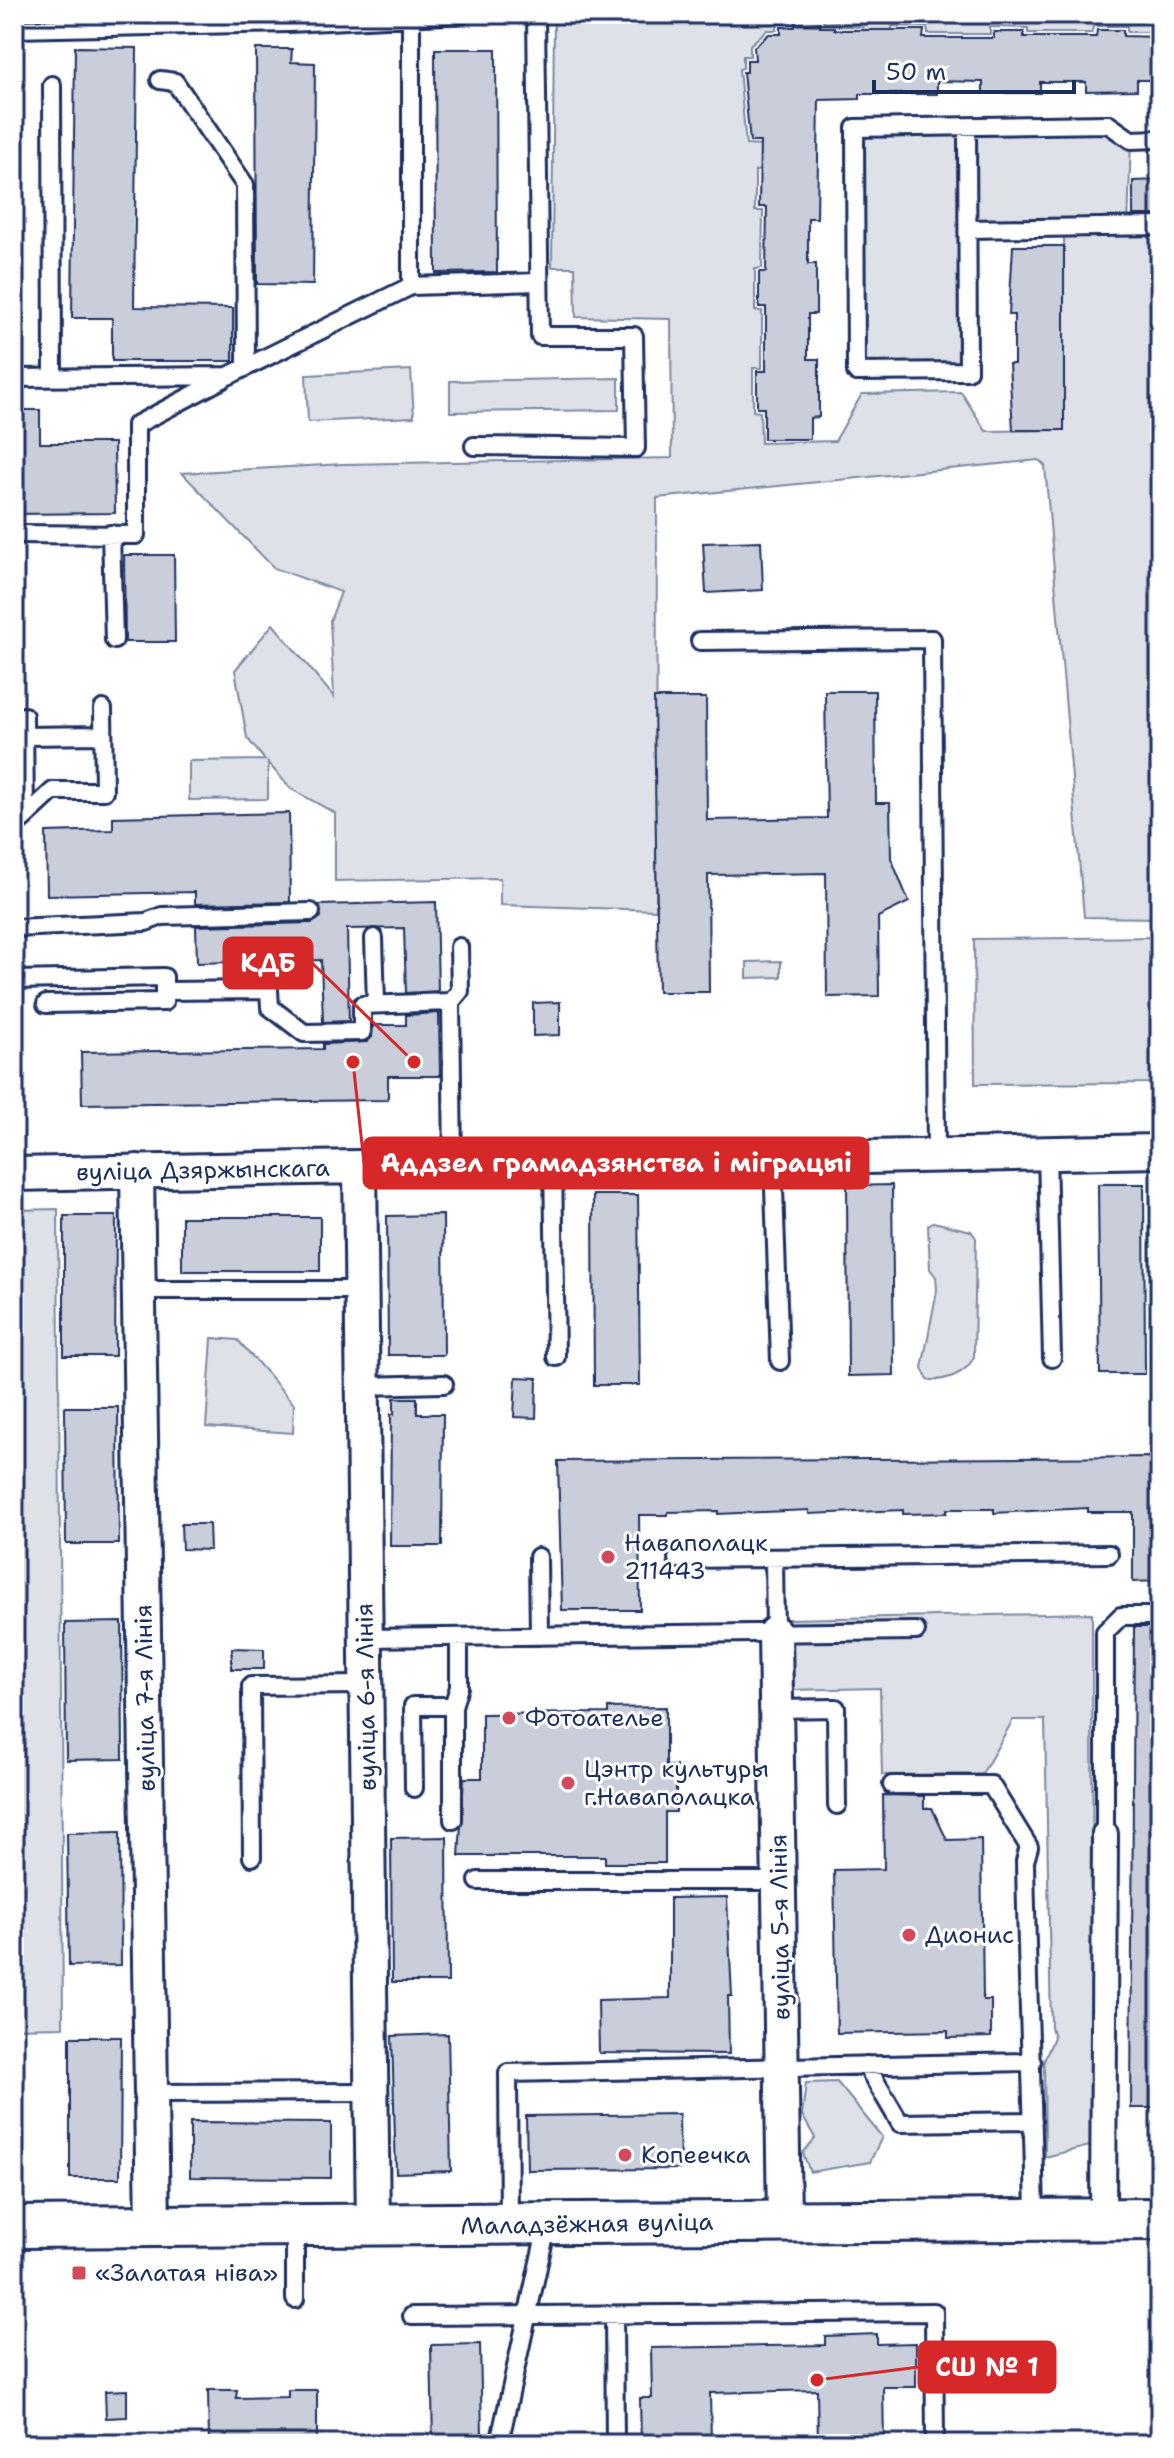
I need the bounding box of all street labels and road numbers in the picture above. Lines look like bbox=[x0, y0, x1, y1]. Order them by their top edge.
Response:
street label: вуліца Дзяржынскага bbox=[76, 1152, 330, 1188]
street label: вуліца 6-я Лінія bbox=[348, 1603, 384, 1791]
street label: вуліца 7-я Лінія bbox=[127, 1604, 163, 1792]
street label: вуліца 5-я Лінія bbox=[762, 1834, 798, 2020]
street label: Маладзёжная вуліца bbox=[460, 2206, 714, 2242]

